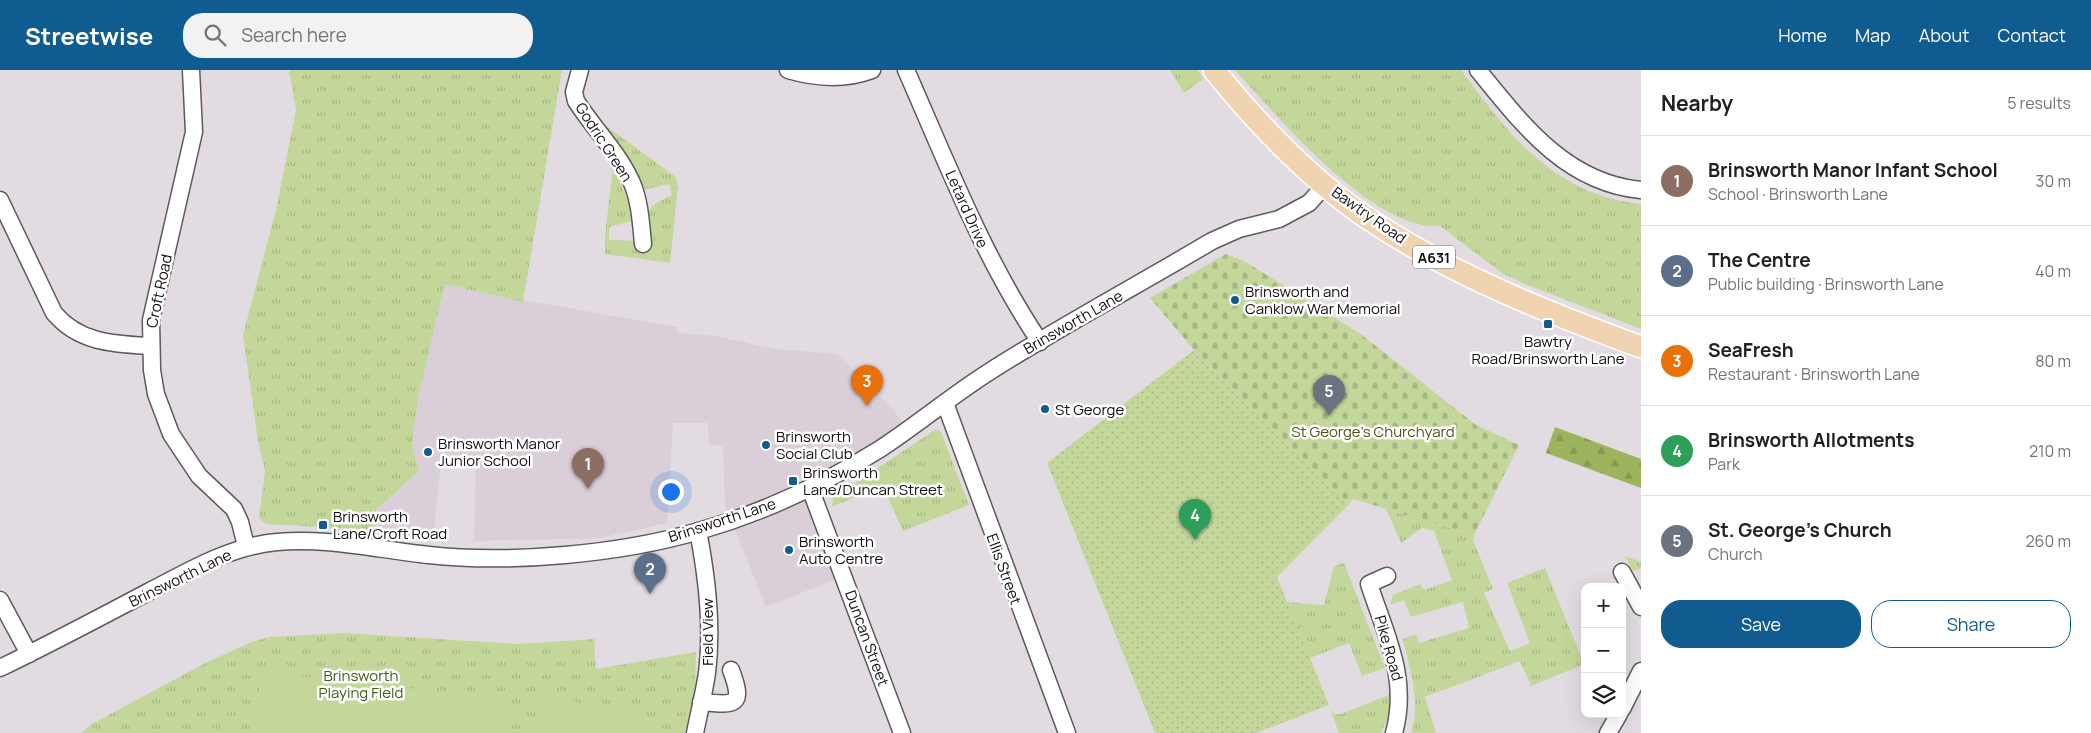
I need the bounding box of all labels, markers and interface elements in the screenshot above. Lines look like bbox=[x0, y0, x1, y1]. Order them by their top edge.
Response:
search box bbox=[183, 13, 533, 58]
text: Streetwise bbox=[25, 19, 153, 52]
icon: search bbox=[201, 21, 229, 49]
text: Search here bbox=[241, 22, 347, 48]
text: Home bbox=[1778, 23, 1827, 47]
text: Map bbox=[1855, 23, 1891, 47]
text: About bbox=[1919, 23, 1969, 47]
text: Contact bbox=[1997, 23, 2066, 47]
text: Nearby bbox=[1661, 89, 1733, 117]
text: 5 results bbox=[2007, 92, 2071, 114]
street label: Godric Green bbox=[571, 98, 638, 186]
text: Brinsworth Manor Infant School bbox=[1708, 157, 1998, 183]
street label: Letard Drive bbox=[941, 167, 994, 251]
text: 1 bbox=[1673, 170, 1681, 192]
text: 30 m bbox=[2036, 170, 2071, 192]
street label: Bawtry Road bbox=[1328, 182, 1410, 248]
text: School · Brinsworth Lane bbox=[1708, 183, 1888, 205]
road number: A631 bbox=[1413, 246, 1455, 268]
text: The Centre bbox=[1708, 247, 1811, 273]
street label: Croft Road bbox=[141, 252, 177, 330]
text: 2 bbox=[1672, 260, 1682, 282]
text: 40 m bbox=[2035, 260, 2071, 282]
text: Public building · Brinsworth Lane bbox=[1708, 273, 1944, 295]
place label: Brinsworth and Canklow War Memorial bbox=[1245, 281, 1401, 319]
street label: Brinsworth Lane bbox=[1019, 285, 1127, 359]
marker: Brinsworth and Canklow War Memorial bbox=[1229, 294, 1241, 306]
marker: Bawtry Road/Brinsworth Lane bbox=[1542, 318, 1554, 330]
place label: Bawtry Road/Brinsworth Lane bbox=[1472, 331, 1625, 369]
text: SeaFresh bbox=[1708, 337, 1794, 363]
text: 3 bbox=[1672, 350, 1682, 372]
text: 80 m bbox=[2035, 350, 2071, 372]
text: Restaurant · Brinsworth Lane bbox=[1708, 363, 1920, 385]
pin: 3 bbox=[851, 365, 883, 406]
pin: 5 bbox=[1313, 375, 1345, 416]
place label: St George bbox=[1055, 399, 1124, 420]
marker: St George bbox=[1039, 403, 1051, 415]
park label: St George's Churchyard bbox=[1291, 421, 1455, 442]
place label: Brinsworth Social Club bbox=[776, 426, 853, 464]
text: Brinsworth Allotments bbox=[1708, 427, 1915, 453]
place label: Brinsworth Manor Junior School bbox=[438, 433, 561, 471]
marker: Brinsworth Social Club bbox=[760, 439, 772, 451]
text: 4 bbox=[1672, 440, 1682, 462]
text: 210 m bbox=[2029, 440, 2071, 462]
marker: Brinsworth Manor Junior School bbox=[422, 446, 434, 458]
pin: 1 bbox=[572, 448, 604, 489]
text: Park bbox=[1708, 453, 1740, 475]
place label: Brinsworth Lane/Duncan Street bbox=[803, 462, 943, 500]
marker: Brinsworth Lane/Duncan Street bbox=[787, 475, 799, 487]
your location bbox=[658, 479, 684, 505]
street label: Brinsworth Lane bbox=[666, 493, 779, 547]
pin: 4 bbox=[1179, 499, 1211, 540]
place label: Brinsworth Lane/Croft Road bbox=[333, 506, 447, 544]
text: St. George's Church bbox=[1708, 517, 1892, 543]
marker: Brinsworth Lane/Croft Road bbox=[317, 519, 329, 531]
text: 5 bbox=[1672, 530, 1682, 552]
text: 260 m bbox=[2025, 530, 2071, 552]
place label: Brinsworth Auto Centre bbox=[799, 531, 883, 569]
street label: Ellis Street bbox=[981, 531, 1027, 607]
text: Church bbox=[1708, 543, 1762, 565]
street label: Brinsworth Lane bbox=[125, 544, 235, 612]
marker: Brinsworth Auto Centre bbox=[783, 544, 795, 556]
pin: 2 bbox=[634, 553, 666, 594]
map controls bbox=[1581, 583, 1626, 718]
button: + bbox=[1581, 583, 1626, 628]
street label: Duncan Street bbox=[840, 587, 894, 689]
street label: Field View bbox=[697, 598, 718, 666]
button: Save bbox=[1661, 600, 1861, 648]
button: Share bbox=[1871, 600, 2071, 648]
street label: Pike Road bbox=[1370, 613, 1408, 683]
button: − bbox=[1581, 628, 1626, 673]
park label: Brinsworth Playing Field bbox=[319, 665, 403, 703]
button: layers bbox=[1581, 673, 1626, 718]

